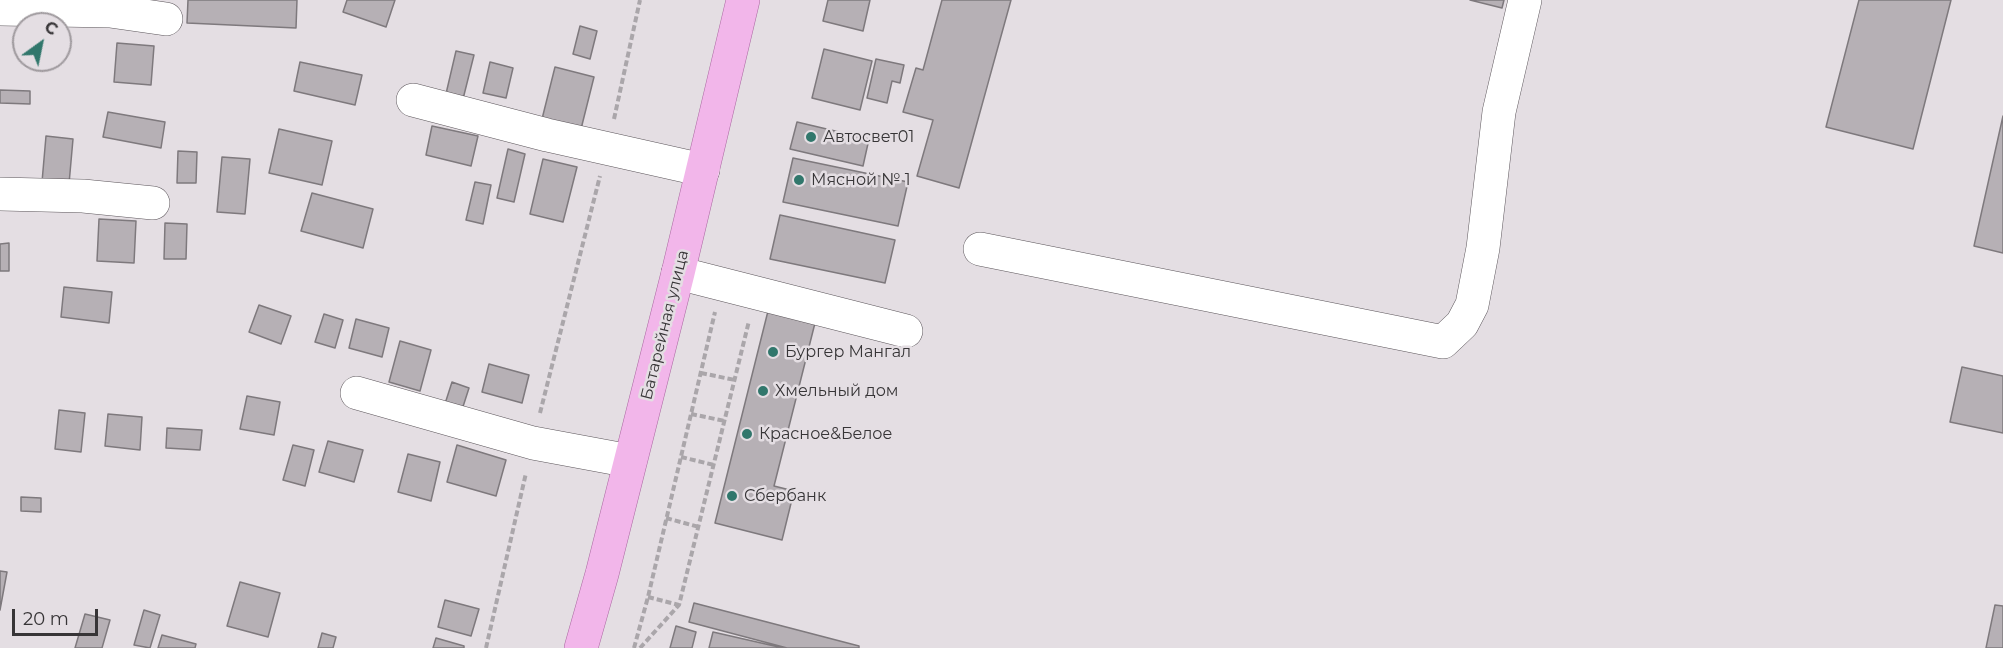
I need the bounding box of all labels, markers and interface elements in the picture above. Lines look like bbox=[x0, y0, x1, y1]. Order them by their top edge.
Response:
north arrow bbox=[12, 12, 72, 72]
text: С bbox=[41, 17, 61, 39]
place label: Автосвет01 bbox=[823, 127, 914, 147]
marker: Автосвет01 bbox=[804, 130, 818, 144]
place label: Мясной № 1 bbox=[811, 170, 910, 190]
marker: Мясной № 1 bbox=[792, 173, 806, 187]
street label: Батарейная улица bbox=[637, 248, 693, 402]
place label: Бургер Мангал bbox=[785, 342, 911, 362]
marker: Бургер Мангал bbox=[766, 345, 780, 359]
place label: Хмельный дом bbox=[775, 381, 899, 401]
marker: Хмельный дом bbox=[756, 384, 770, 398]
place label: Красное&Белое bbox=[759, 424, 892, 444]
marker: Красное&Белое bbox=[740, 427, 754, 441]
place label: Сбербанк bbox=[744, 486, 826, 506]
marker: Сбербанк bbox=[725, 489, 739, 503]
scale bar bbox=[15, 597, 100, 635]
text: 20 m bbox=[23, 608, 69, 630]

